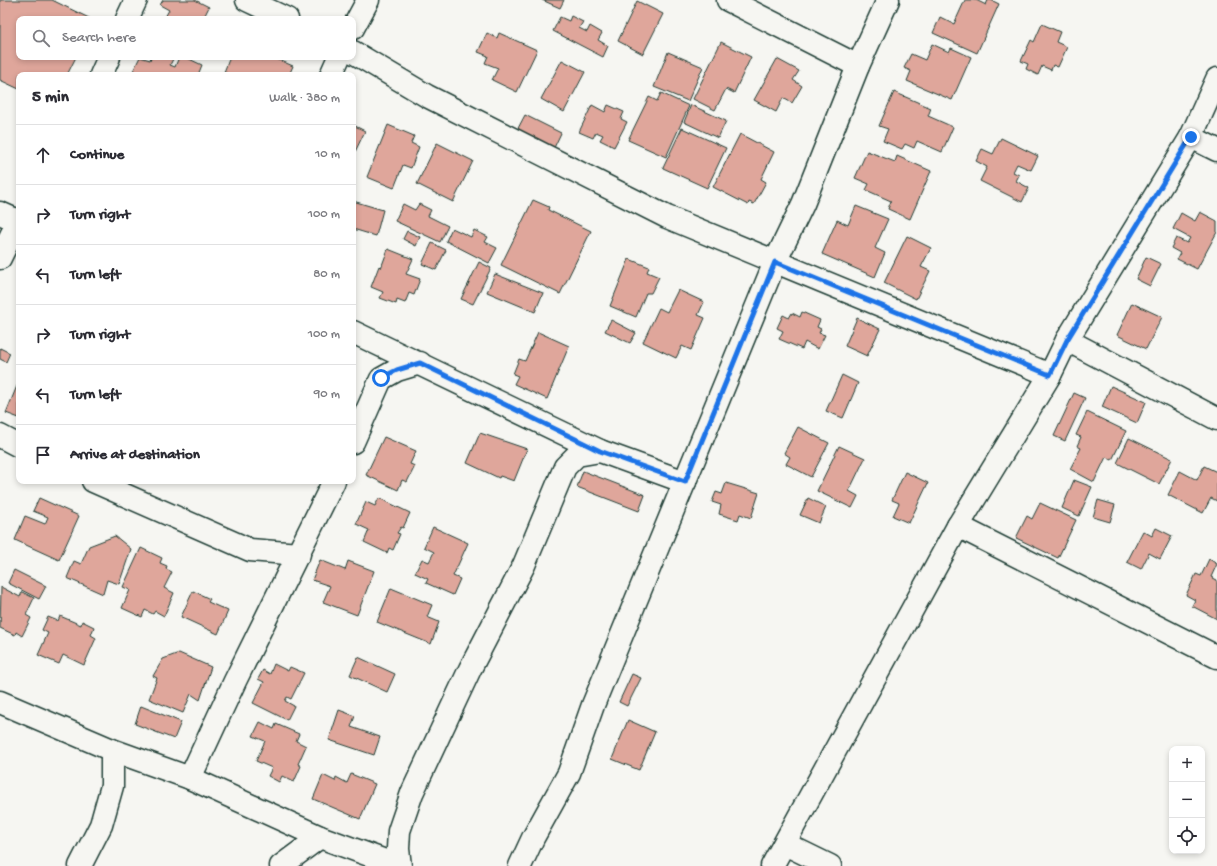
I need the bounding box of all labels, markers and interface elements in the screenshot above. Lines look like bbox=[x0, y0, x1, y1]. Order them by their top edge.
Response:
search box bbox=[16, 16, 356, 60]
icon: search bbox=[30, 27, 52, 49]
text: Search here bbox=[62, 29, 136, 47]
text: 5 min bbox=[32, 88, 69, 108]
text: Walk · 380 m bbox=[269, 91, 340, 106]
route end bbox=[1182, 128, 1200, 146]
icon: ahead bbox=[32, 144, 54, 166]
text: Continue bbox=[70, 146, 124, 164]
text: 10 m bbox=[315, 147, 340, 162]
icon: right bbox=[32, 204, 54, 226]
text: Turn right bbox=[70, 206, 130, 224]
text: 100 m bbox=[308, 207, 340, 222]
icon: left bbox=[32, 264, 54, 286]
text: Turn left bbox=[70, 266, 121, 284]
text: 80 m bbox=[313, 267, 340, 282]
icon: right bbox=[32, 324, 54, 346]
text: Turn right bbox=[70, 326, 130, 344]
text: 100 m bbox=[308, 327, 340, 342]
route start bbox=[372, 369, 390, 387]
icon: left bbox=[32, 384, 54, 406]
text: Turn left bbox=[70, 386, 121, 404]
text: 90 m bbox=[314, 387, 340, 402]
icon: arrive bbox=[32, 444, 54, 466]
text: Arrive at destination bbox=[70, 446, 200, 464]
map controls bbox=[1169, 746, 1205, 854]
button: + bbox=[1169, 746, 1205, 782]
button: − bbox=[1169, 782, 1205, 818]
button: locate bbox=[1169, 818, 1205, 854]

